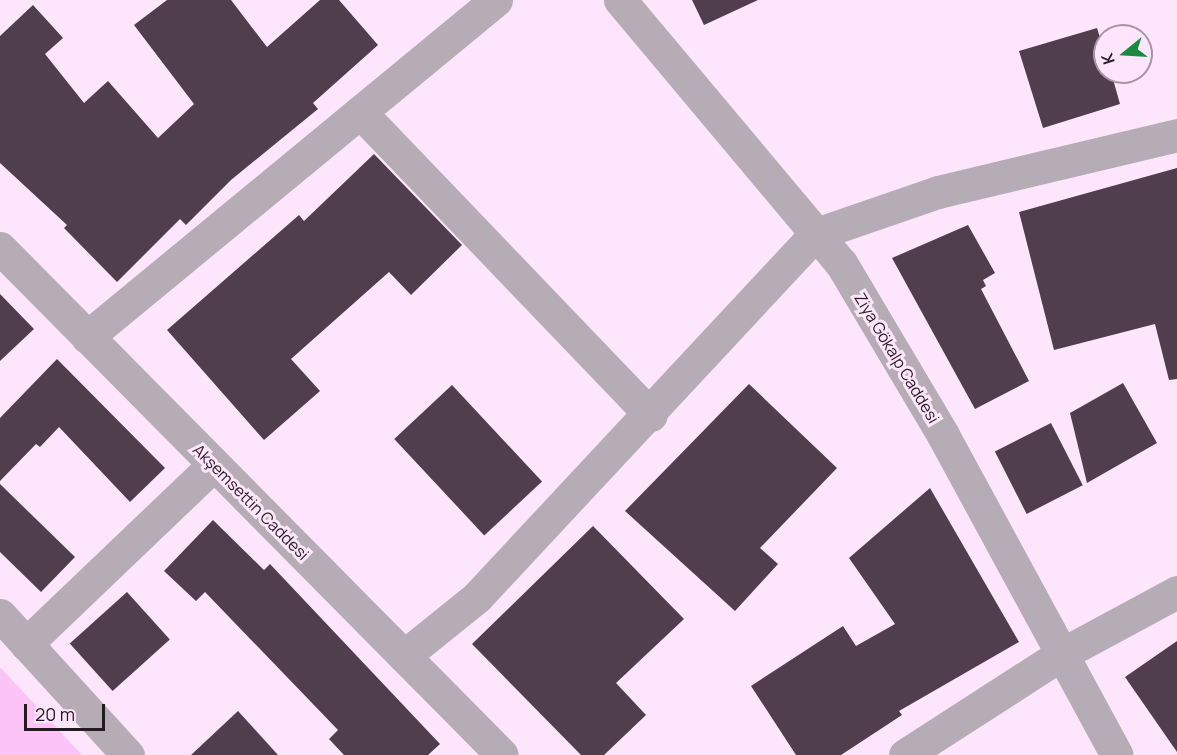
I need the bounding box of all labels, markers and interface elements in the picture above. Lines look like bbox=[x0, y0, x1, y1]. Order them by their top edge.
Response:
north arrow bbox=[1093, 24, 1153, 84]
text: K bbox=[1096, 51, 1120, 67]
street label: Ziya Gökalp Caddesi bbox=[851, 289, 943, 427]
street label: Akşemsettin Caddesi bbox=[189, 440, 313, 564]
scale bar bbox=[27, 692, 108, 730]
text: 20 m bbox=[35, 702, 75, 726]

